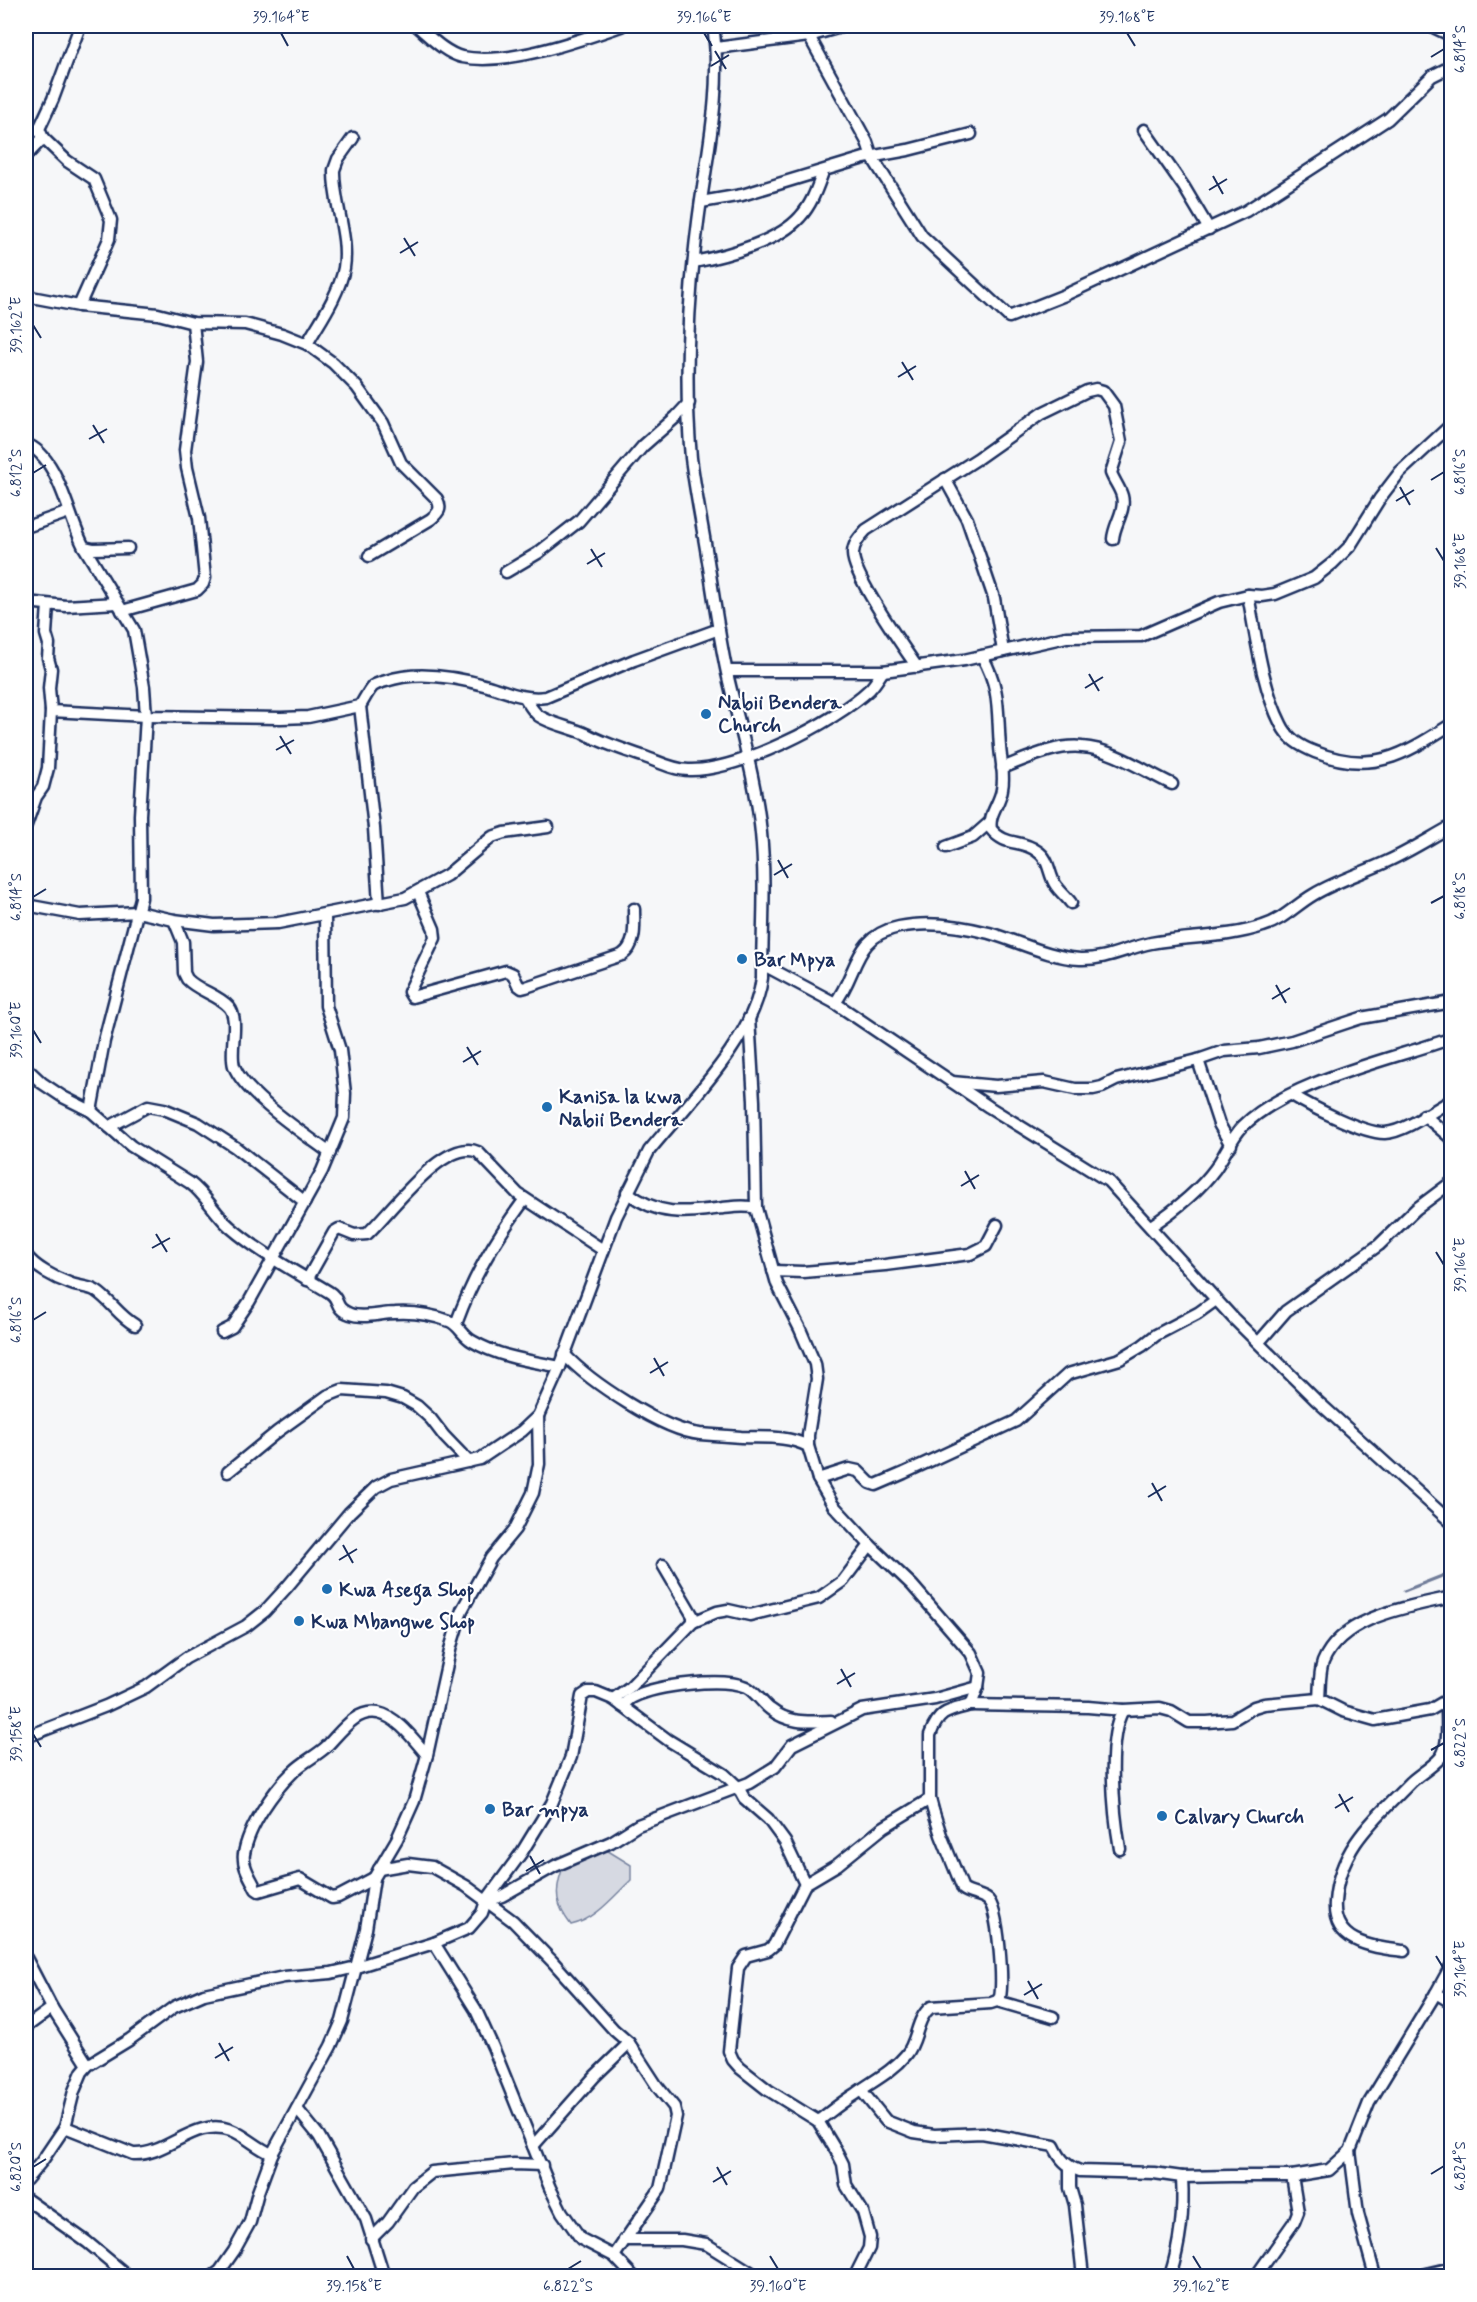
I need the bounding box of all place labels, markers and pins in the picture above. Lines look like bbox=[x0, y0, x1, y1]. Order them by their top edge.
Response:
place label: Nabii Bendera Church bbox=[718, 690, 842, 740]
marker: Nabii Bendera Church bbox=[699, 707, 713, 721]
place label: Bar Mpya bbox=[754, 947, 835, 974]
marker: Bar Mpya bbox=[735, 952, 749, 966]
place label: Kanisa la kwa Nabii Bendera bbox=[559, 1084, 683, 1134]
marker: Kanisa la kwa Nabii Bendera bbox=[540, 1100, 554, 1114]
place label: Kwa Asega Shop bbox=[339, 1577, 475, 1606]
marker: Kwa Asega Shop bbox=[320, 1582, 334, 1596]
place label: Kwa Mbangwe Shop bbox=[311, 1609, 475, 1638]
marker: Kwa Mbangwe Shop bbox=[292, 1614, 306, 1628]
place label: Bar mpya bbox=[502, 1797, 589, 1824]
marker: Bar mpya bbox=[483, 1802, 497, 1816]
place label: Calvary Church bbox=[1174, 1804, 1305, 1831]
marker: Calvary Church bbox=[1155, 1809, 1169, 1823]

